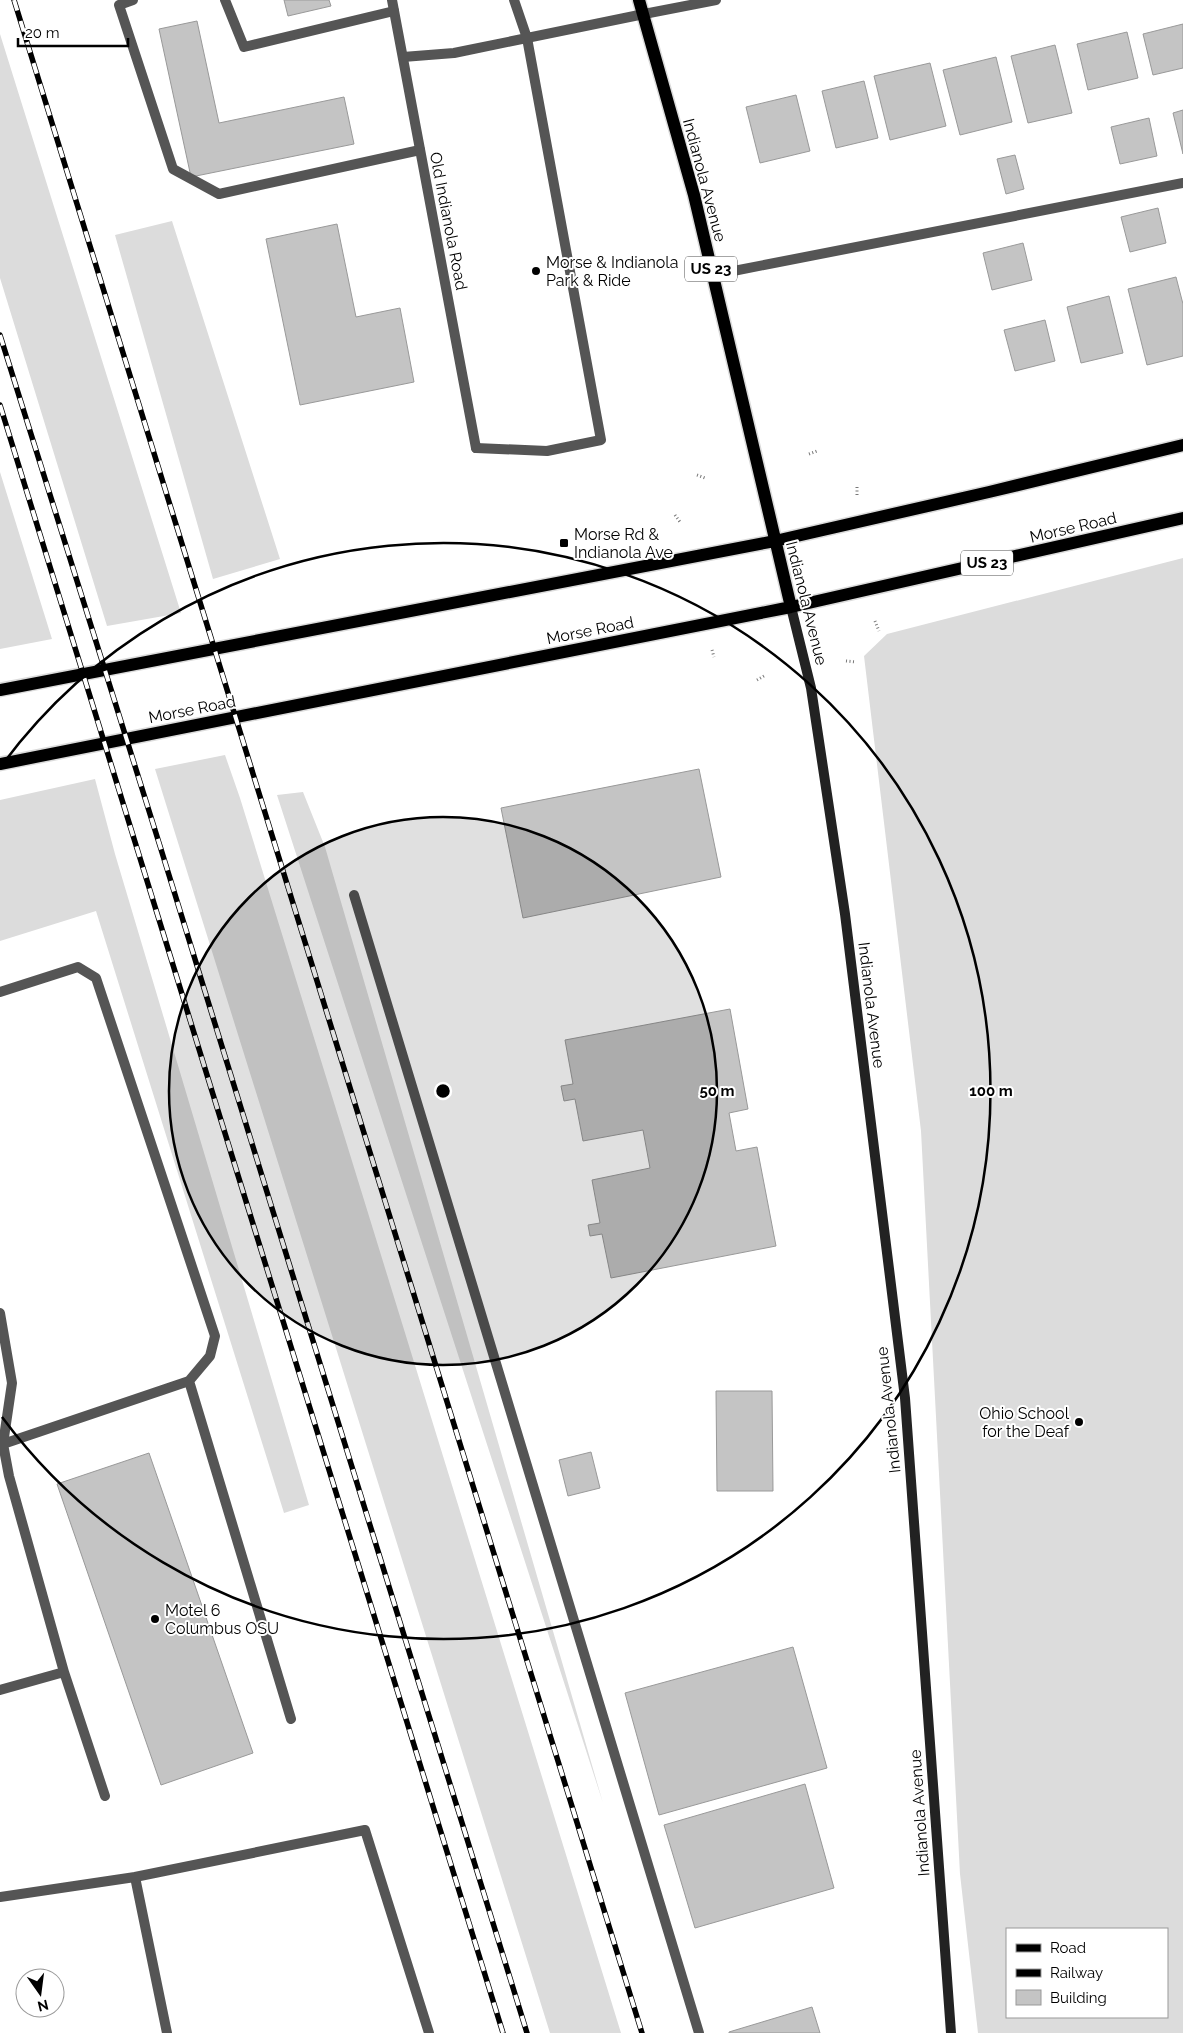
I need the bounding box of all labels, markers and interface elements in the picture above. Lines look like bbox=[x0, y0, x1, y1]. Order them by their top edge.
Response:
scale bar bbox=[18, 15, 128, 47]
text: 20 m bbox=[25, 24, 60, 42]
street label: Indianola Avenue bbox=[679, 116, 730, 244]
street label: Old Indianola Road bbox=[426, 150, 471, 292]
place label: Morse & Indianola Park & Ride bbox=[546, 253, 678, 290]
road number: US 23 bbox=[685, 256, 737, 282]
marker: Morse & Indianola Park & Ride bbox=[530, 265, 542, 277]
street label: Morse Road bbox=[1028, 508, 1118, 547]
place label: Morse Rd & Indianola Ave bbox=[574, 525, 673, 562]
marker: Morse Rd & Indianola Ave bbox=[558, 537, 570, 549]
street label: Indianola Avenue bbox=[782, 539, 831, 667]
road number: US 23 bbox=[961, 550, 1013, 576]
street label: Morse Road bbox=[545, 613, 635, 648]
street label: Morse Road bbox=[147, 692, 237, 727]
street label: Indianola Avenue bbox=[854, 941, 889, 1069]
centre of rings bbox=[434, 1082, 452, 1100]
text: 50 m bbox=[699, 1082, 735, 1100]
text: 100 m bbox=[969, 1082, 1013, 1100]
street label: Indianola Avenue bbox=[872, 1346, 905, 1474]
place label: Ohio School for the Deaf bbox=[979, 1404, 1070, 1441]
marker: Ohio School for the Deaf bbox=[1073, 1416, 1085, 1428]
place label: Motel 6 Columbus OSU bbox=[165, 1601, 279, 1638]
marker: Motel 6 Columbus OSU bbox=[149, 1613, 161, 1625]
street label: Indianola Avenue bbox=[906, 1749, 933, 1877]
legend bbox=[1006, 1928, 1168, 2018]
text: Road bbox=[1050, 1939, 1086, 1957]
text: Railway bbox=[1050, 1964, 1103, 1982]
north arrow bbox=[15, 1968, 65, 2018]
text: Building bbox=[1050, 1989, 1107, 2007]
text: N bbox=[36, 1997, 50, 2015]

